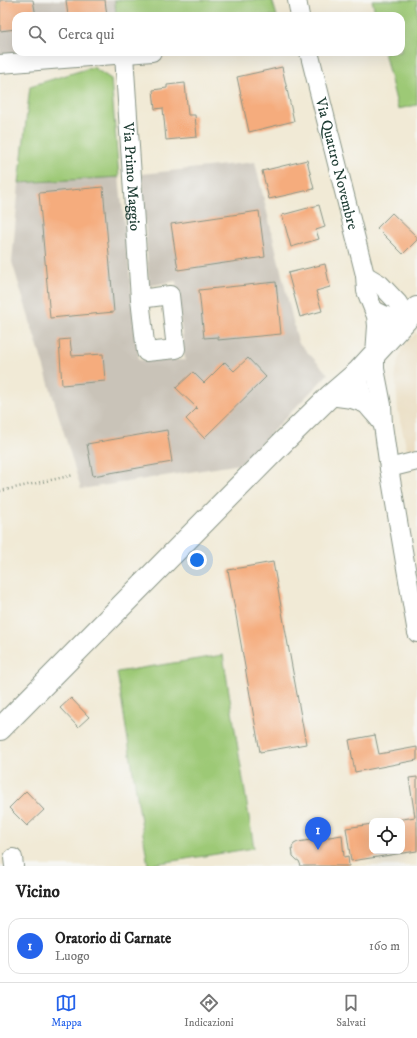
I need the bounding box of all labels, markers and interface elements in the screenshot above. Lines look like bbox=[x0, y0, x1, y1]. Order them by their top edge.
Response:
search box bbox=[12, 12, 405, 56]
icon: search bbox=[26, 23, 48, 45]
text: Cerca qui bbox=[58, 25, 114, 44]
street label: Via Quattro Novembre bbox=[311, 95, 362, 232]
street label: Via Primo Maggio bbox=[118, 121, 145, 232]
your location bbox=[187, 550, 207, 570]
pin: 1 bbox=[305, 817, 331, 850]
map controls bbox=[369, 818, 405, 854]
button: locate bbox=[369, 818, 405, 854]
text: Vicino bbox=[16, 881, 60, 903]
text: Oratorio di Carnate bbox=[55, 929, 171, 948]
text: 1 bbox=[28, 938, 32, 954]
text: 160 m bbox=[369, 938, 400, 954]
text: Luogo bbox=[55, 948, 90, 964]
tab: Mappa bbox=[51, 992, 82, 1030]
tab: Indicazioni bbox=[184, 992, 234, 1030]
tab: Salvati bbox=[336, 992, 366, 1030]

